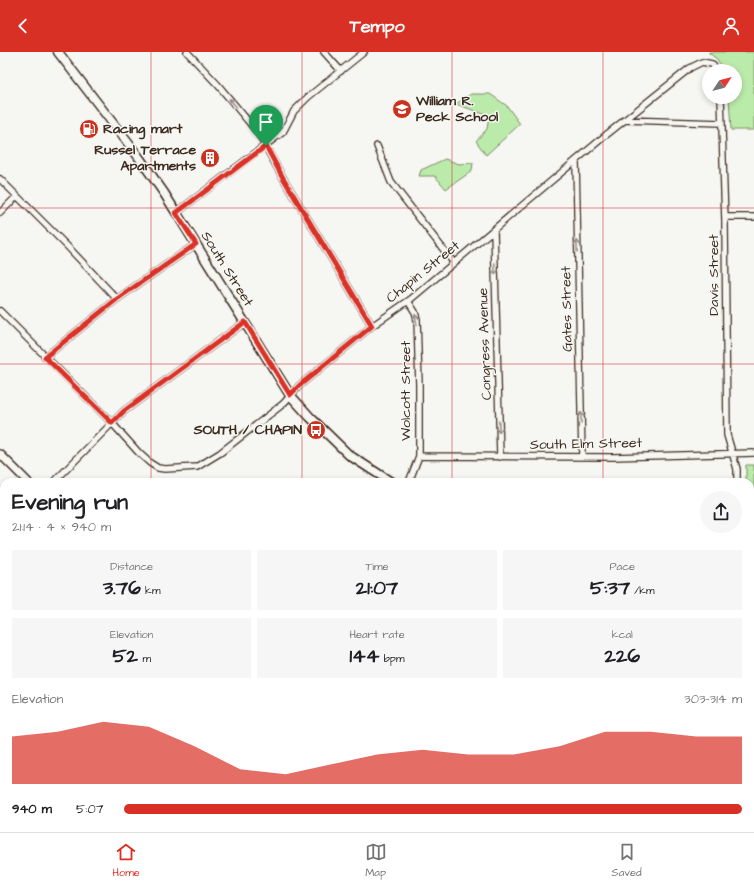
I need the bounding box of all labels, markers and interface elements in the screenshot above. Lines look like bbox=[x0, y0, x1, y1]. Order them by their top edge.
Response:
text: Tempo bbox=[349, 14, 405, 39]
icon: back bbox=[12, 15, 34, 37]
icon: person bbox=[720, 15, 742, 37]
north arrow bbox=[702, 64, 742, 104]
map controls bbox=[702, 64, 742, 104]
place label: William R. Peck School bbox=[415, 91, 499, 127]
one-way arrow bbox=[229, 98, 238, 109]
school or university icon: William R. Peck School bbox=[391, 98, 413, 120]
pin bbox=[249, 105, 283, 146]
icon: arrive bbox=[255, 111, 277, 133]
fuel station icon: Racing mart bbox=[78, 118, 100, 140]
place label: Racing mart bbox=[103, 119, 183, 140]
place label: Russel Terrace Apartments bbox=[94, 140, 196, 176]
building icon: Russel Terrace Apartments bbox=[199, 147, 221, 169]
street label: South Street bbox=[196, 227, 258, 311]
street label: Davis Street bbox=[704, 234, 724, 316]
street label: Chapin Street bbox=[382, 236, 464, 308]
one-way arrow bbox=[574, 240, 581, 253]
one-way arrow bbox=[491, 262, 499, 275]
street label: Gates Street bbox=[556, 266, 578, 352]
street label: Congress Avenue bbox=[473, 287, 497, 401]
one-way arrow bbox=[412, 313, 420, 326]
street label: Wolcott Street bbox=[396, 341, 416, 441]
one-way arrow bbox=[577, 412, 585, 425]
bus stop icon: SOUTH / CHAPIN bbox=[305, 419, 327, 441]
place label: SOUTH / CHAPIN bbox=[193, 420, 302, 440]
one-way arrow bbox=[495, 420, 503, 433]
street label: South Elm Street bbox=[530, 433, 643, 455]
text: Evening run bbox=[12, 487, 128, 518]
button: share bbox=[700, 491, 742, 533]
text: 21:14 · 4 × 940 m bbox=[12, 518, 111, 536]
text: Distance bbox=[110, 559, 153, 574]
text: Time bbox=[365, 559, 389, 574]
text: Pace bbox=[610, 559, 635, 574]
text: 3.76 bbox=[103, 574, 141, 602]
text: 21:07 bbox=[356, 574, 398, 602]
text: 5:37 bbox=[590, 574, 630, 602]
text: km bbox=[141, 583, 160, 598]
text: /km bbox=[630, 583, 655, 598]
text: Elevation bbox=[110, 627, 153, 642]
text: Heart rate bbox=[349, 627, 405, 642]
text: kcal bbox=[612, 627, 633, 642]
text: 52 bbox=[112, 642, 138, 670]
text: 144 bbox=[349, 642, 379, 670]
text: 226 bbox=[605, 642, 640, 670]
text: m bbox=[138, 651, 151, 666]
text: bpm bbox=[379, 651, 405, 666]
text: Elevation bbox=[12, 690, 63, 708]
text: 303–314 m bbox=[684, 690, 742, 708]
text: 940 m bbox=[12, 800, 52, 818]
text: 5:07 bbox=[76, 800, 104, 818]
tab: Home bbox=[112, 841, 140, 880]
tab: Map bbox=[365, 841, 387, 880]
tab: Saved bbox=[612, 841, 642, 880]

